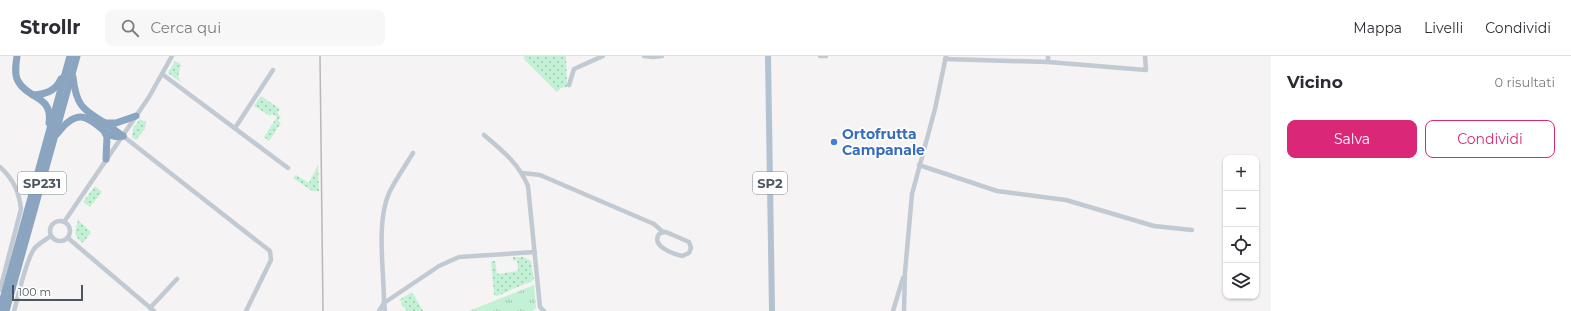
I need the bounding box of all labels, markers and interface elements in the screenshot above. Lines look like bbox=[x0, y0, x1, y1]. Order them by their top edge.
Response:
search box bbox=[105, 10, 385, 46]
text: Strollr bbox=[20, 16, 81, 39]
icon: search bbox=[119, 17, 141, 39]
text: Cerca qui bbox=[151, 18, 221, 37]
text: Mappa bbox=[1353, 19, 1402, 37]
text: Livelli bbox=[1424, 19, 1463, 37]
text: Condividi bbox=[1485, 19, 1551, 37]
text: Vicino bbox=[1287, 72, 1343, 92]
text: 0 risultati bbox=[1494, 74, 1555, 90]
button: Salva bbox=[1287, 120, 1417, 158]
button: Condividi bbox=[1425, 120, 1555, 158]
place label: Ortofrutta Campanale bbox=[842, 125, 925, 159]
marker: Ortofrutta Campanale bbox=[829, 137, 839, 147]
map controls bbox=[1223, 155, 1259, 299]
button: + bbox=[1223, 155, 1259, 191]
road number: SP231 bbox=[18, 172, 66, 194]
road number: SP2 bbox=[753, 172, 787, 194]
button: − bbox=[1223, 191, 1259, 227]
button: locate bbox=[1223, 227, 1259, 263]
button: layers bbox=[1223, 263, 1259, 299]
scale bar bbox=[12, 283, 83, 302]
text: 100 m bbox=[18, 285, 51, 299]

